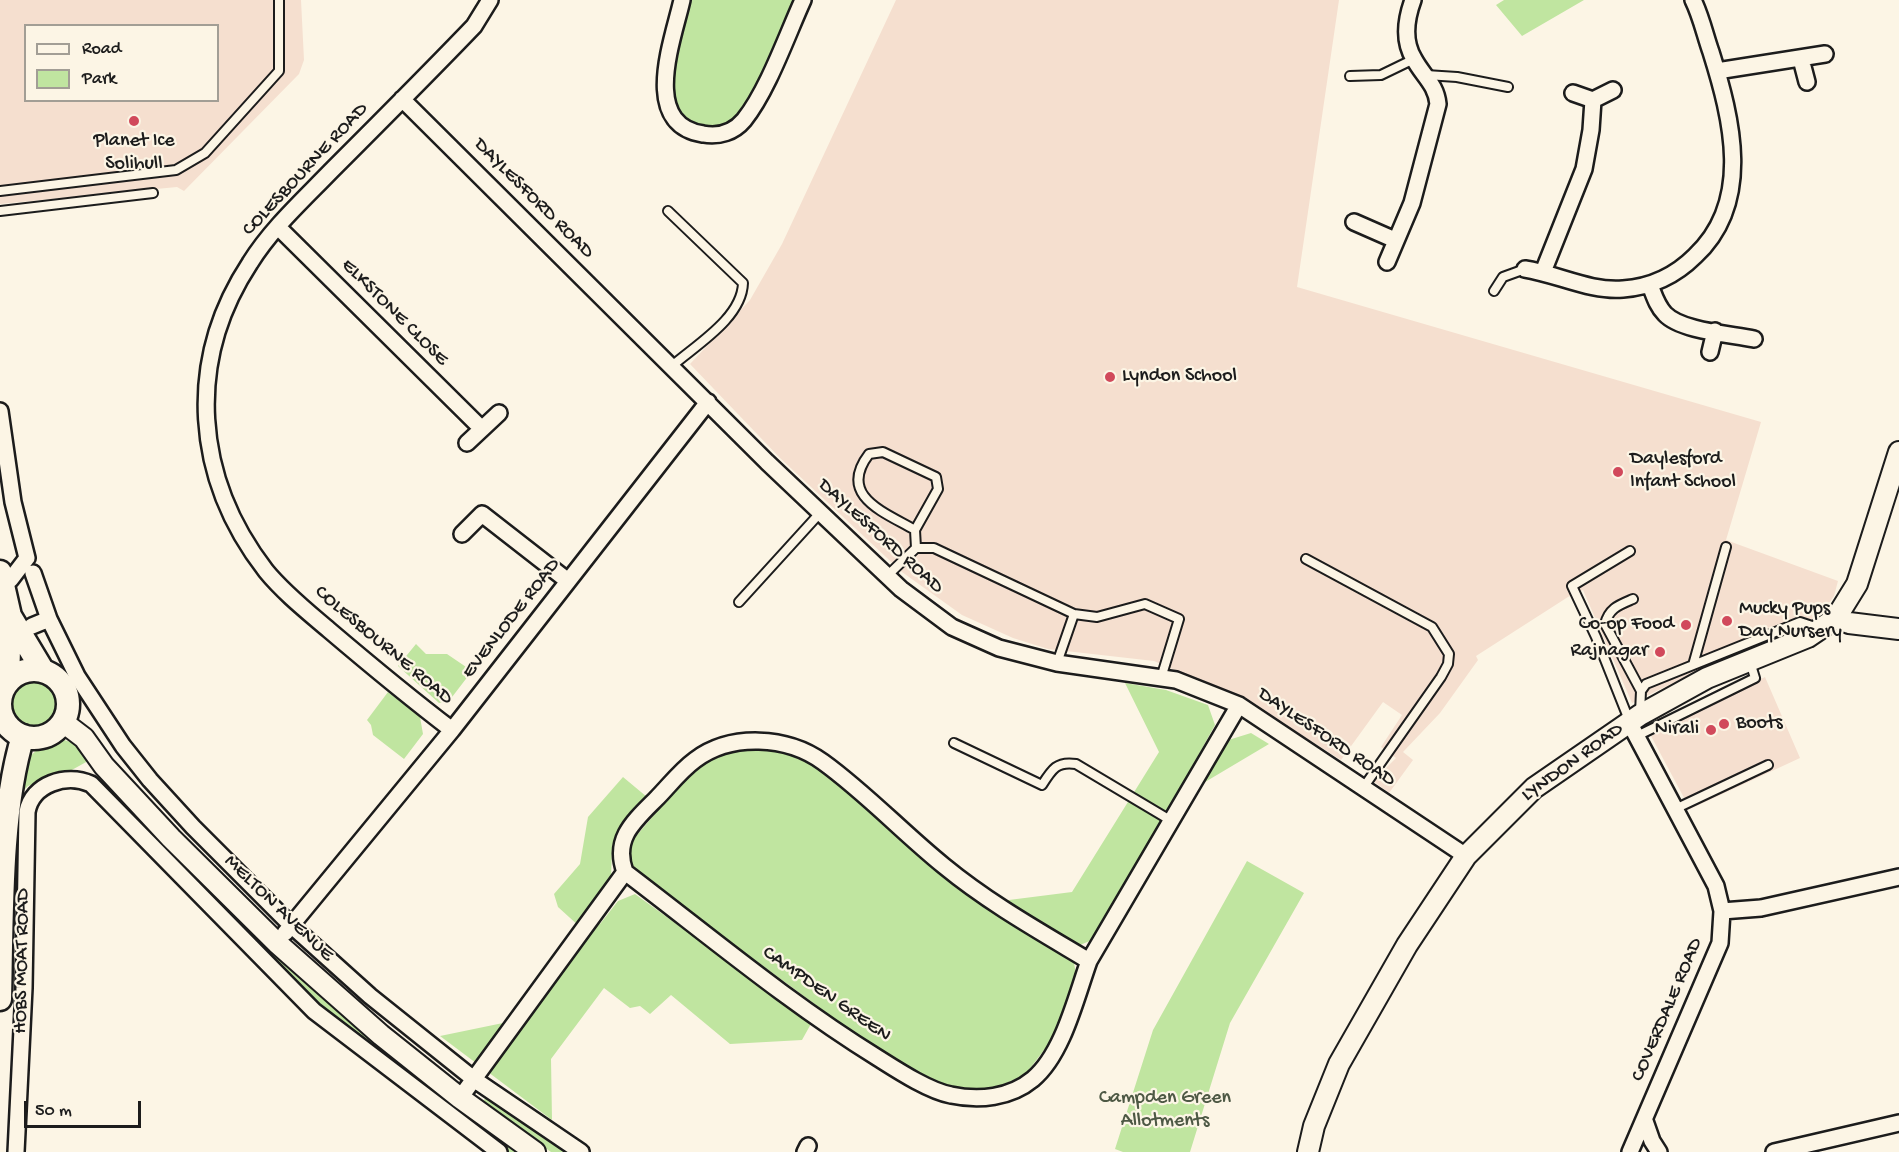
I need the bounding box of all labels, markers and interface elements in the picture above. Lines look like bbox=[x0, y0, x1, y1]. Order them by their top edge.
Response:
legend bbox=[24, 24, 219, 102]
text: Road bbox=[82, 39, 121, 60]
text: Park bbox=[82, 69, 116, 90]
street label: COLESBOURNE ROAD bbox=[238, 98, 374, 242]
marker: Planet Ice Solihull bbox=[127, 114, 141, 128]
place label: Planet Ice Solihull bbox=[93, 130, 175, 177]
street label: DAYLESFORD ROAD bbox=[468, 134, 598, 264]
street label: ELKSTONE CLOSE bbox=[335, 254, 453, 372]
place label: Lyndon School bbox=[1122, 365, 1237, 389]
marker: Lyndon School bbox=[1103, 370, 1117, 384]
place label: Daylesford Infant School bbox=[1630, 448, 1736, 495]
marker: Daylesford Infant School bbox=[1611, 465, 1625, 479]
street label: DAYLESFORD ROAD bbox=[812, 474, 948, 600]
street label: EVENLODE ROAD bbox=[458, 554, 566, 684]
street label: COLESBOURNE ROAD bbox=[309, 581, 457, 711]
place label: Mucky Pups Day Nursery bbox=[1739, 598, 1842, 645]
place label: Co-op Food bbox=[1579, 613, 1674, 637]
marker: Mucky Pups Day Nursery bbox=[1720, 614, 1734, 628]
marker: Co-op Food bbox=[1679, 618, 1693, 632]
place label: Rajnagar bbox=[1570, 640, 1648, 664]
marker: Rajnagar bbox=[1653, 645, 1667, 659]
street label: DAYLESFORD ROAD bbox=[1253, 683, 1399, 793]
place label: Boots bbox=[1736, 712, 1783, 736]
marker: Boots bbox=[1717, 717, 1731, 731]
street label: LYNDON ROAD bbox=[1517, 718, 1629, 808]
place label: Nirali bbox=[1655, 718, 1699, 742]
marker: Nirali bbox=[1704, 723, 1718, 737]
street label: MELTON AVENUE bbox=[218, 850, 338, 968]
street label: HOBS MOAT ROAD bbox=[10, 888, 36, 1034]
street label: COVERDALE ROAD bbox=[1627, 935, 1709, 1085]
street label: CAMPDEN GREEN bbox=[757, 942, 895, 1048]
park label: Campden Green Allotments bbox=[1099, 1087, 1231, 1134]
scale bar bbox=[27, 1089, 144, 1127]
text: 50 m bbox=[35, 1101, 72, 1122]

